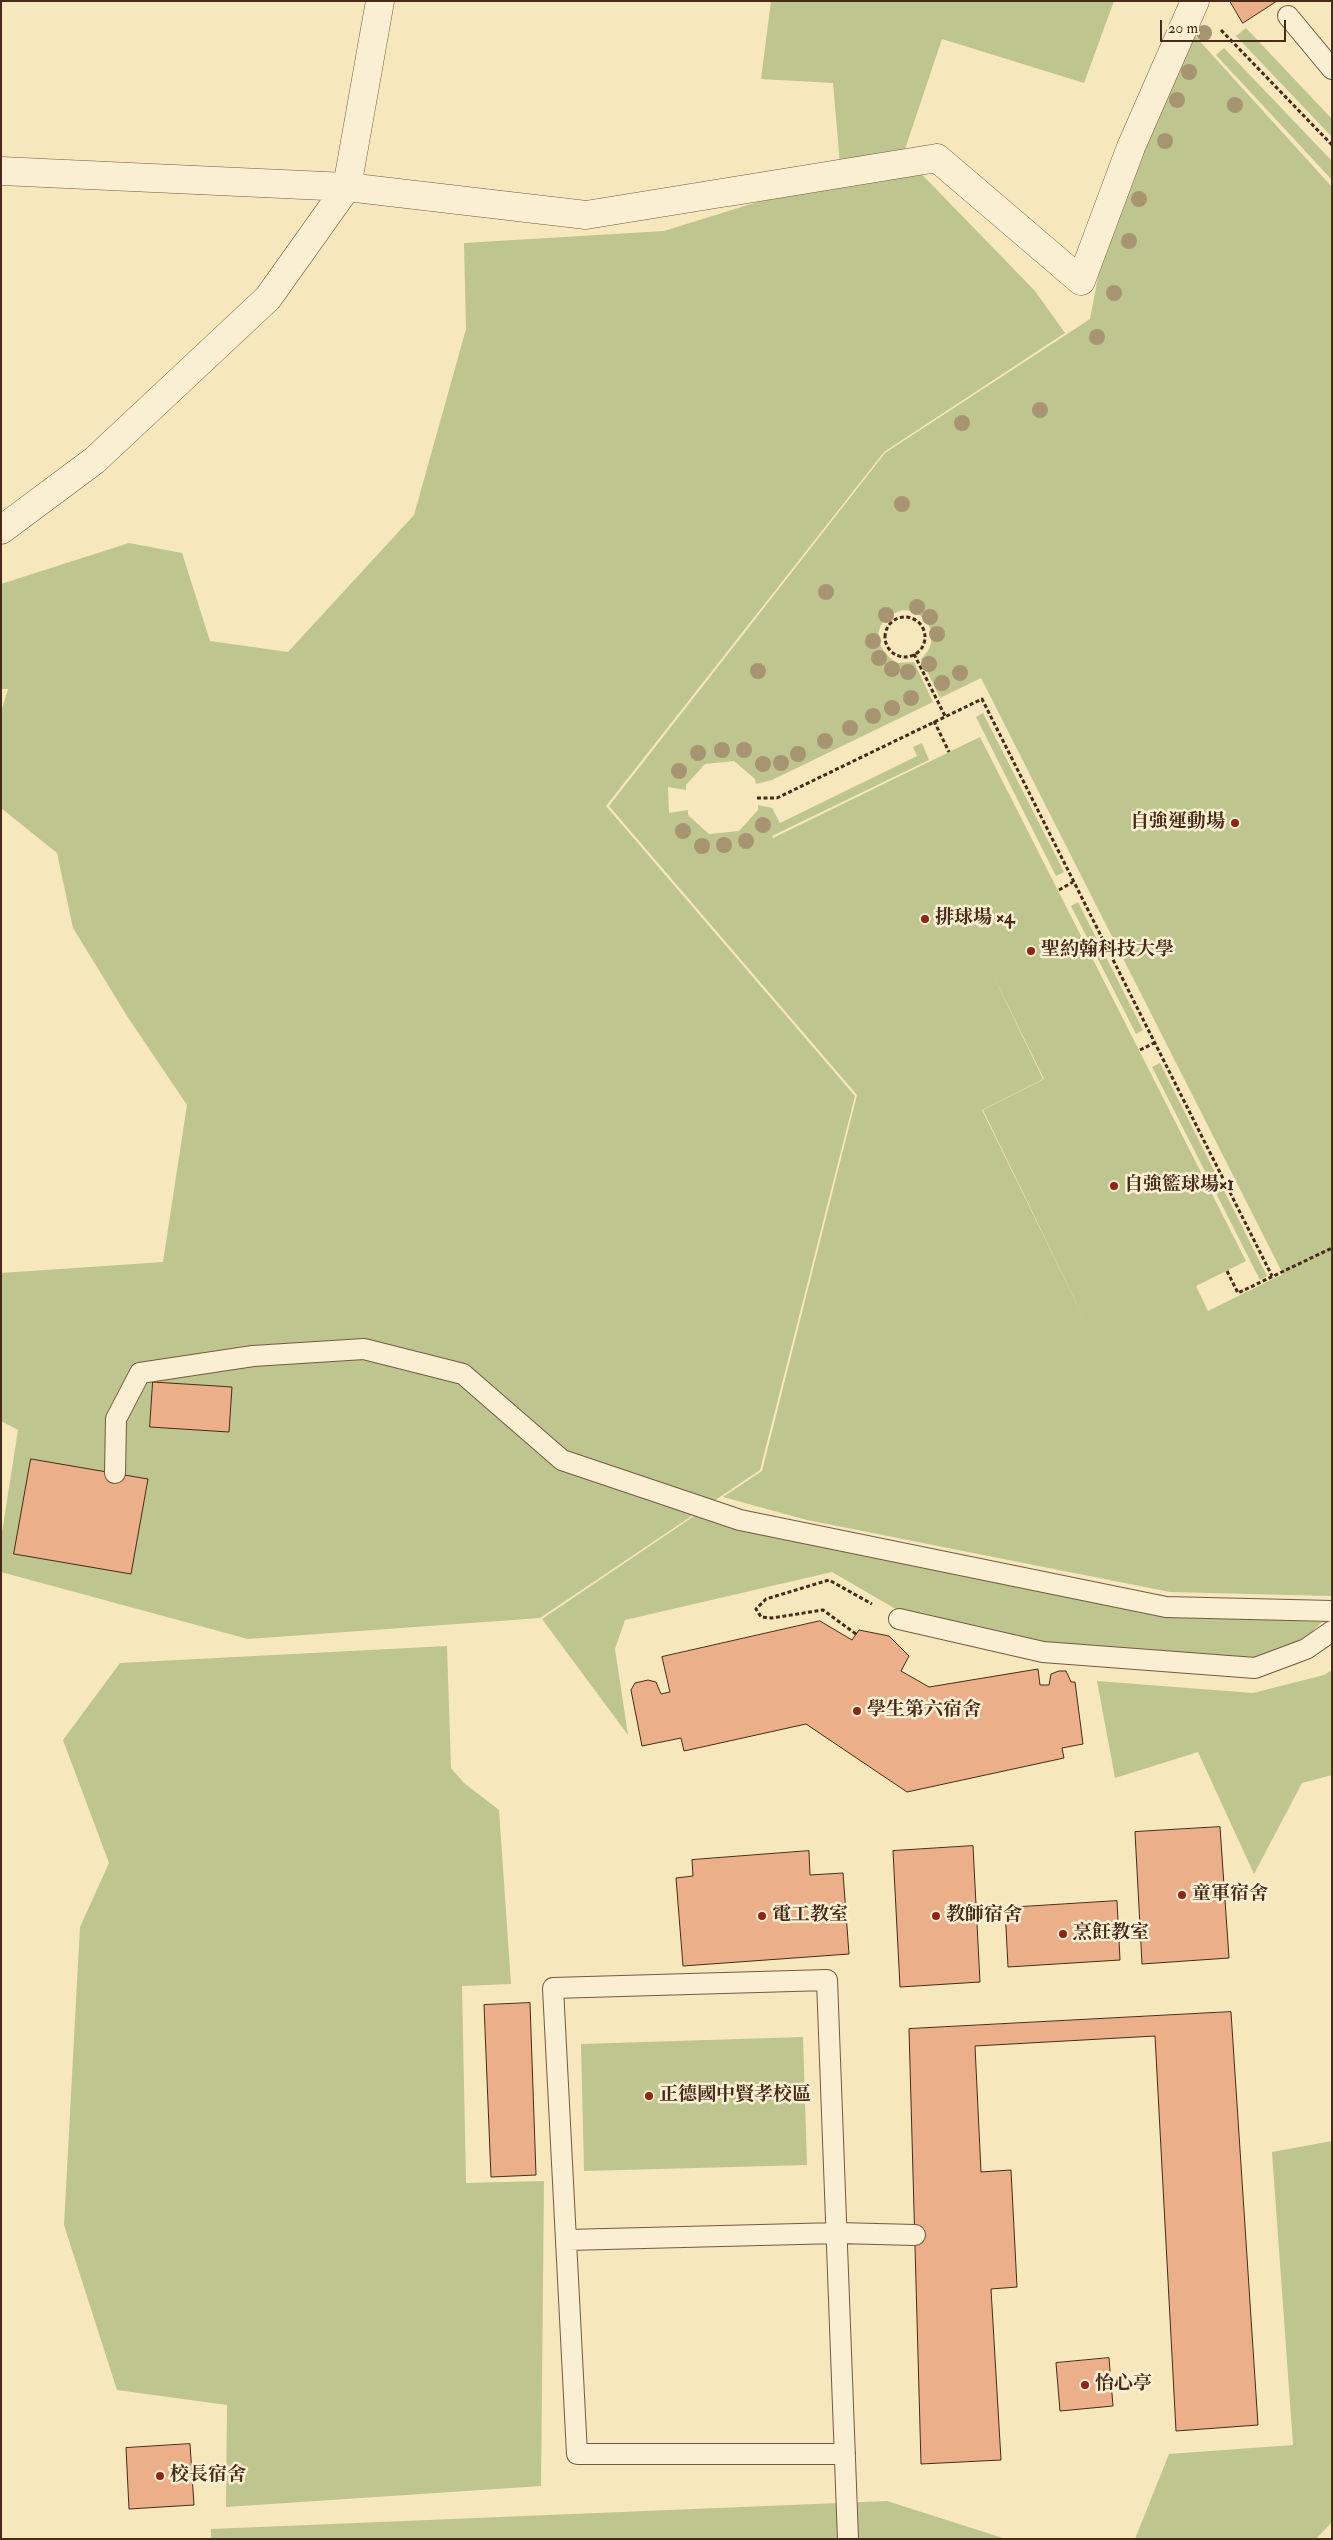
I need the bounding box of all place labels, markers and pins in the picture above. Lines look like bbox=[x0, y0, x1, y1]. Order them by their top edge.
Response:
place label: 自強運動場 bbox=[1130, 812, 1225, 834]
marker: 自強運動場 bbox=[1229, 817, 1241, 829]
place label: 排球場 ×4 bbox=[935, 908, 1015, 930]
marker: 排球場 ×4 bbox=[919, 913, 931, 925]
place label: 聖約翰科技大學 bbox=[1041, 940, 1174, 962]
marker: 聖約翰科技大學 bbox=[1025, 945, 1037, 957]
place label: 自強籃球場×1 bbox=[1124, 1175, 1234, 1197]
marker: 自強籃球場×1 bbox=[1108, 1180, 1120, 1192]
place label: 學生第六宿舍 bbox=[867, 1700, 981, 1722]
marker: 學生第六宿舍 bbox=[851, 1705, 863, 1717]
place label: 童軍宿舍 bbox=[1192, 1884, 1268, 1906]
marker: 童軍宿舍 bbox=[1176, 1889, 1188, 1901]
place label: 電工教室 bbox=[772, 1905, 848, 1927]
place label: 教師宿舍 bbox=[946, 1905, 1022, 1927]
marker: 電工教室 bbox=[756, 1910, 768, 1922]
marker: 教師宿舍 bbox=[930, 1910, 942, 1922]
place label: 烹飪教室 bbox=[1073, 1923, 1149, 1945]
marker: 烹飪教室 bbox=[1057, 1928, 1069, 1940]
place label: 正德國中賢孝校區 bbox=[659, 2085, 811, 2107]
marker: 正德國中賢孝校區 bbox=[643, 2090, 655, 2102]
place label: 怡心亭 bbox=[1095, 2374, 1152, 2396]
marker: 怡心亭 bbox=[1079, 2379, 1091, 2391]
place label: 校長宿舍 bbox=[170, 2465, 246, 2487]
marker: 校長宿舍 bbox=[154, 2470, 166, 2482]

